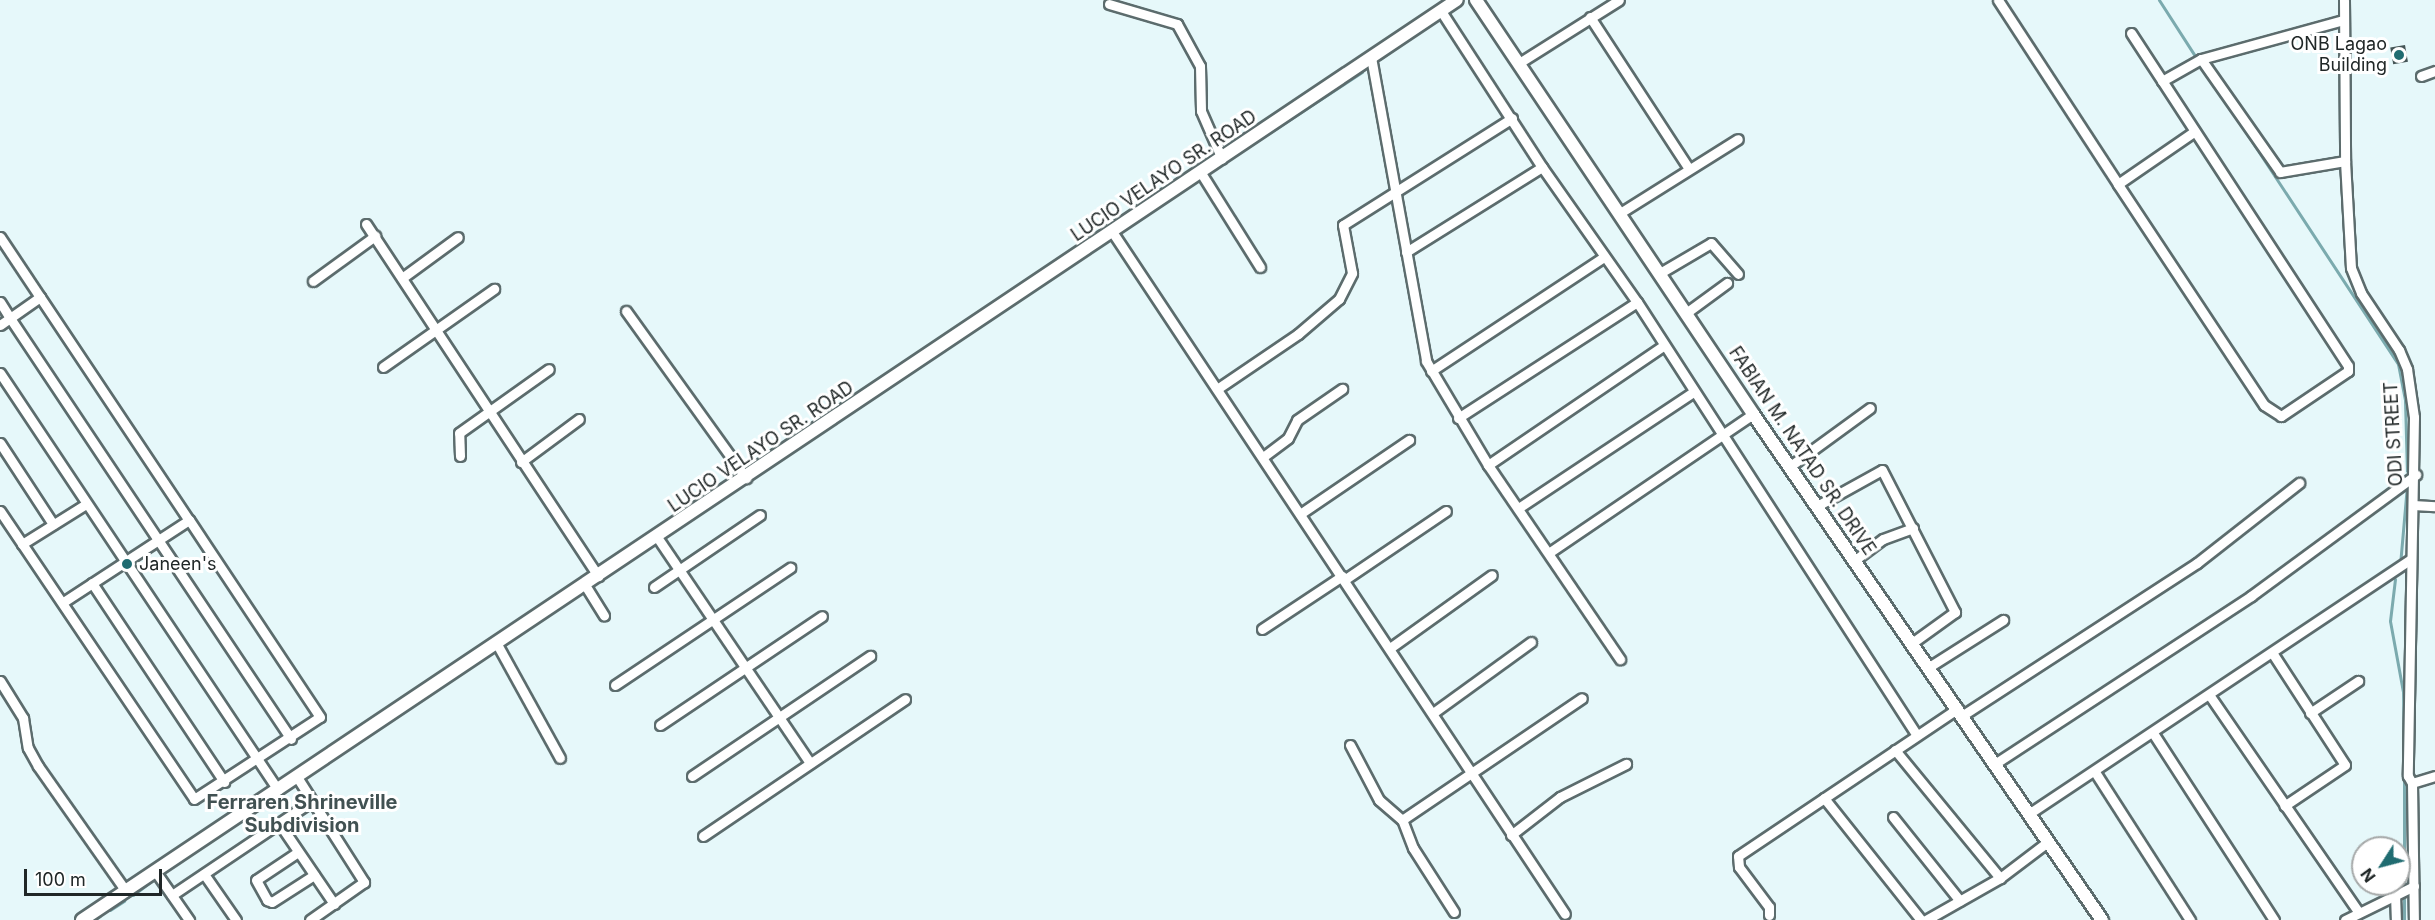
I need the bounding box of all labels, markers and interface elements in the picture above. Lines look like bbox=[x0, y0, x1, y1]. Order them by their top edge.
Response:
place label: ONB Lagao Building bbox=[2291, 34, 2387, 76]
marker: ONB Lagao Building bbox=[2392, 48, 2406, 62]
street label: LUCIO VELAYO SR. ROAD bbox=[1067, 106, 1261, 246]
street label: FABIAN M. NATAD SR. DRIVE bbox=[1724, 343, 1880, 559]
street label: LUCIO VELAYO SR. ROAD bbox=[664, 377, 858, 517]
street label: ODI STREET bbox=[2380, 381, 2408, 487]
place label: Janeen's bbox=[139, 553, 217, 575]
marker: Janeen's bbox=[120, 557, 134, 571]
district label: Ferraren Shrineville Subdivision bbox=[206, 790, 398, 837]
north arrow bbox=[2351, 836, 2411, 896]
scale bar bbox=[27, 857, 165, 895]
text: N bbox=[2356, 865, 2380, 886]
text: 100 m bbox=[35, 869, 86, 890]

